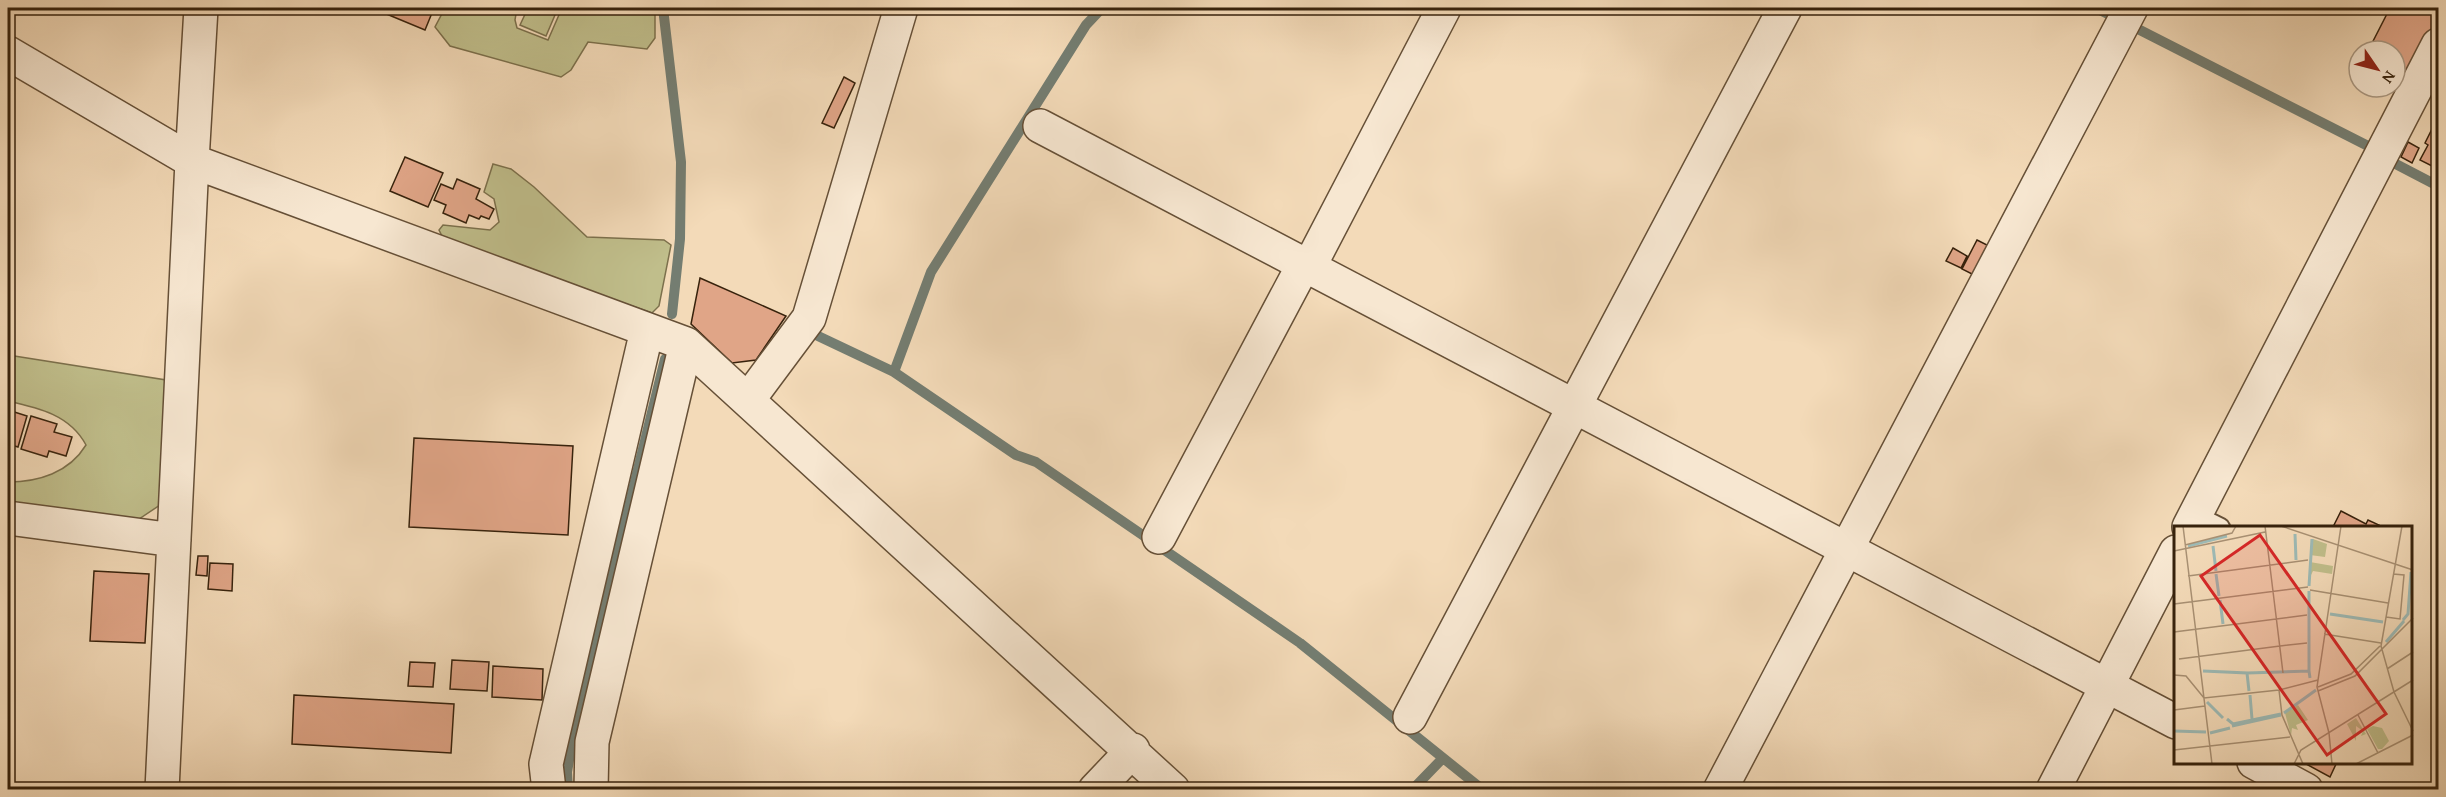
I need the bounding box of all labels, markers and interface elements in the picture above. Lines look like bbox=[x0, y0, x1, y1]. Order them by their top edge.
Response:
north arrow bbox=[2347, 39, 2407, 99]
text: N bbox=[2376, 66, 2402, 89]
inset map bbox=[2174, 526, 2413, 764]

